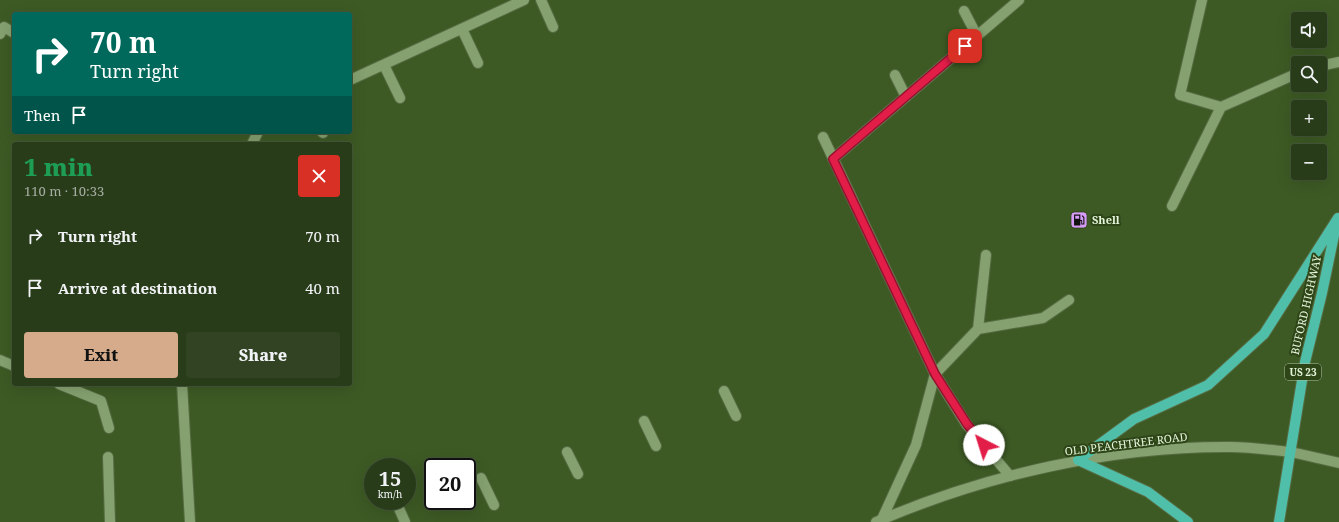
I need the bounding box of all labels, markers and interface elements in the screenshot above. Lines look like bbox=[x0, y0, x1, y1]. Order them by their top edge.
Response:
map controls bbox=[1291, 12, 1327, 180]
button: sound bbox=[1291, 12, 1327, 48]
text: 70 m bbox=[90, 23, 157, 61]
icon: right bbox=[24, 28, 76, 80]
pin bbox=[948, 29, 982, 63]
icon: arrive bbox=[954, 35, 976, 57]
button: search bbox=[1291, 56, 1327, 92]
text: Turn right bbox=[90, 59, 179, 83]
button: + bbox=[1291, 100, 1327, 136]
icon: arrive bbox=[68, 104, 90, 126]
text: Then bbox=[24, 105, 60, 125]
button: − bbox=[1291, 144, 1327, 180]
text: 1 min bbox=[24, 150, 93, 183]
button: close bbox=[298, 155, 340, 197]
text: 110 m · 10:33 bbox=[24, 182, 104, 200]
fuel station icon: Shell bbox=[1069, 210, 1089, 230]
place label: Shell bbox=[1092, 212, 1120, 227]
icon: right bbox=[24, 225, 46, 247]
text: Turn right bbox=[58, 226, 137, 246]
text: 70 m bbox=[305, 226, 340, 246]
street label: BUFORD HIGHWAY bbox=[1287, 254, 1324, 356]
icon: arrive bbox=[24, 277, 46, 299]
text: Arrive at destination bbox=[58, 278, 217, 298]
text: 40 m bbox=[305, 278, 340, 298]
button: Exit bbox=[24, 332, 178, 378]
button: Share bbox=[186, 332, 340, 378]
road number: US 23 bbox=[1285, 364, 1321, 380]
position arrow bbox=[963, 424, 1005, 466]
street label: OLD PEACHTREE ROAD bbox=[1064, 429, 1188, 458]
speed limit sign: 20 bbox=[424, 458, 476, 510]
text: 15 bbox=[379, 465, 401, 492]
text: km/h bbox=[378, 487, 402, 501]

